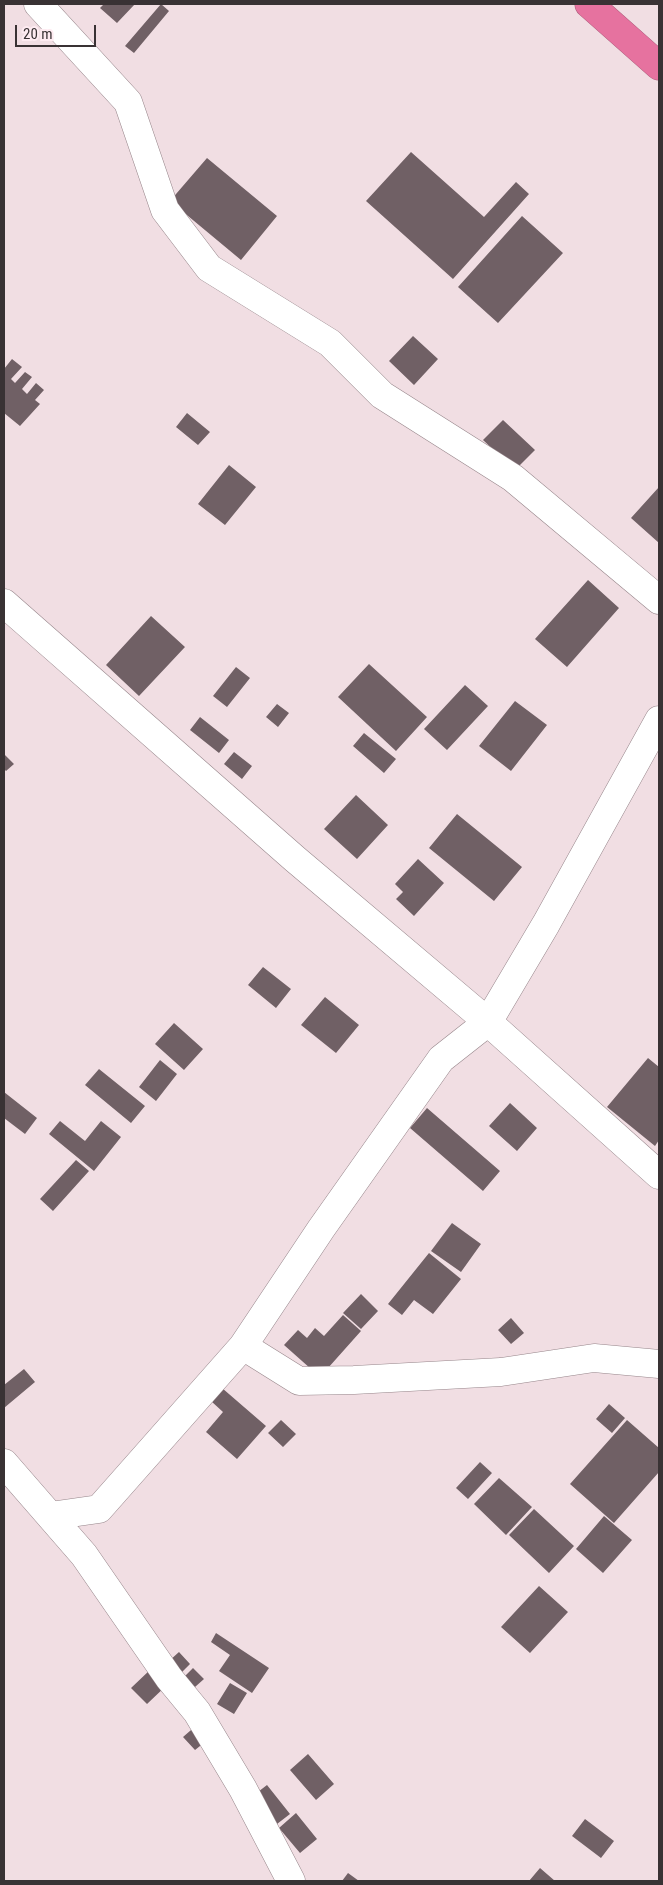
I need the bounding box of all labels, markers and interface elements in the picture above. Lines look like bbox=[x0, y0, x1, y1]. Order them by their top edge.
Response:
scale bar bbox=[18, 15, 99, 47]
text: 20 m bbox=[23, 25, 53, 43]

